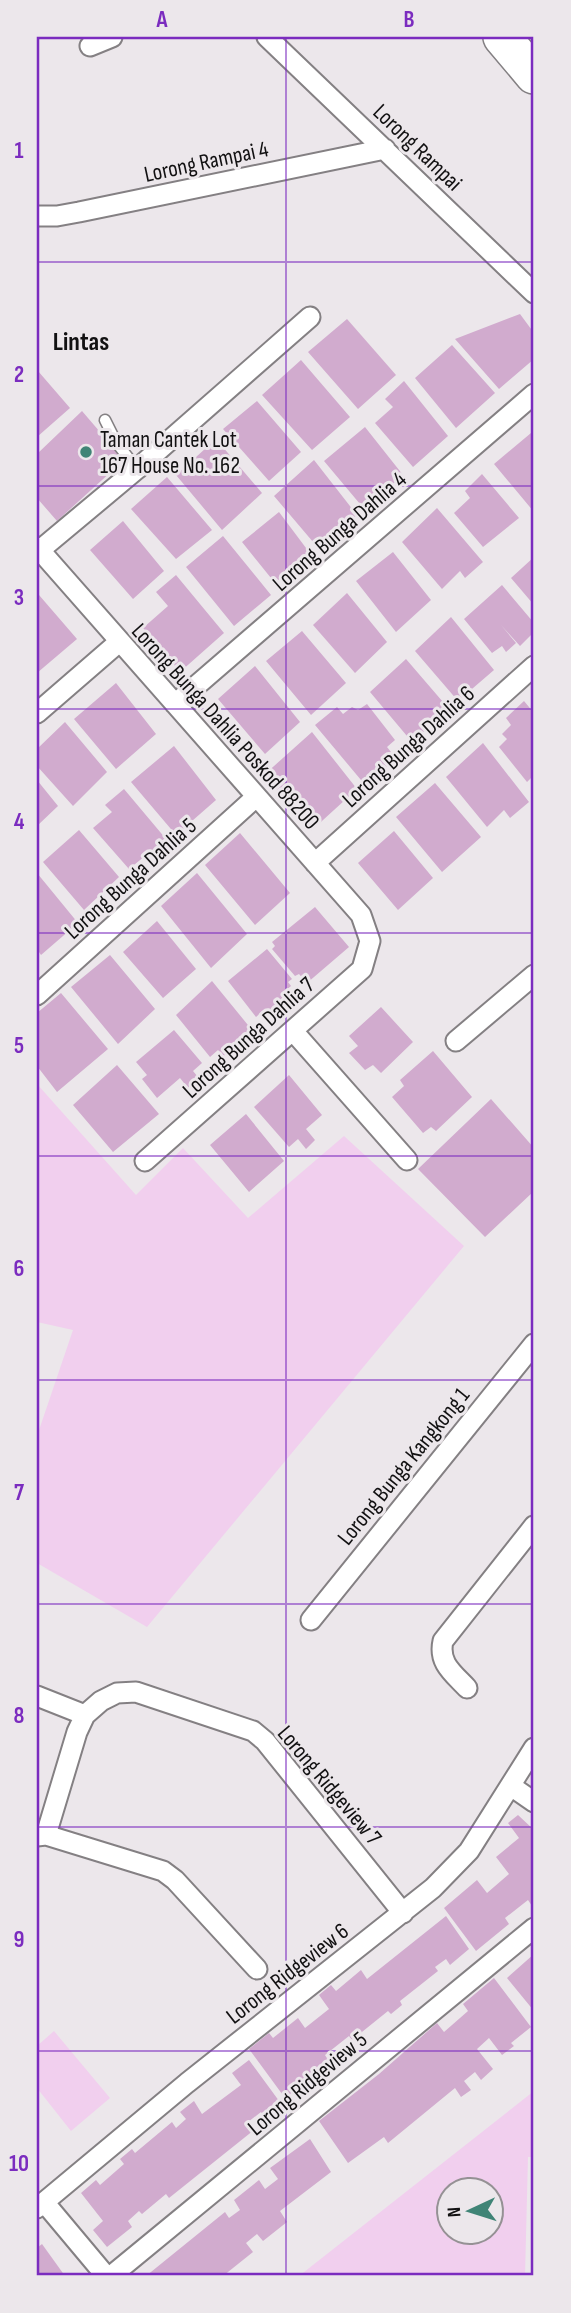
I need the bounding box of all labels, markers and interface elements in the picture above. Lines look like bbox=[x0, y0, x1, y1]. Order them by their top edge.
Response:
text: A bbox=[156, 6, 169, 34]
text: B bbox=[404, 6, 415, 34]
street label: Lorong Rampai bbox=[367, 98, 468, 197]
street label: Lorong Rampai 4 bbox=[142, 135, 271, 189]
text: 1 bbox=[14, 137, 24, 165]
district label: Lintas bbox=[53, 327, 109, 358]
text: 2 bbox=[14, 361, 24, 389]
place label: Taman Cantek Lot 167 House No. 162 bbox=[100, 426, 240, 480]
marker: Taman Cantek Lot 167 House No. 162 bbox=[78, 444, 94, 460]
street label: Lorong Bunga Dahlia 4 bbox=[267, 466, 413, 598]
text: 3 bbox=[14, 584, 24, 612]
street label: Lorong Bunga Dahlia Poskod 88200 bbox=[125, 618, 325, 836]
street label: Lorong Bunga Dahlia 6 bbox=[337, 680, 481, 814]
text: 4 bbox=[14, 808, 25, 836]
street label: Lorong Bunga Dahlia 5 bbox=[59, 812, 202, 945]
street label: Lorong Bunga Dahlia 7 bbox=[177, 971, 320, 1104]
text: 5 bbox=[14, 1032, 24, 1060]
text: 6 bbox=[14, 1255, 24, 1283]
street label: Lorong Bunga Kangkong 1 bbox=[332, 1382, 476, 1551]
text: 7 bbox=[14, 1479, 24, 1507]
text: 8 bbox=[14, 1702, 25, 1730]
street label: Lorong Ridgeview 7 bbox=[271, 1720, 387, 1851]
street label: Lorong Ridgeview 6 bbox=[221, 1917, 355, 2030]
text: 9 bbox=[14, 1926, 24, 1954]
street label: Lorong Ridgeview 5 bbox=[242, 2026, 373, 2142]
text: 10 bbox=[9, 2150, 29, 2178]
north arrow bbox=[434, 2176, 504, 2246]
text: N bbox=[443, 2206, 466, 2218]

